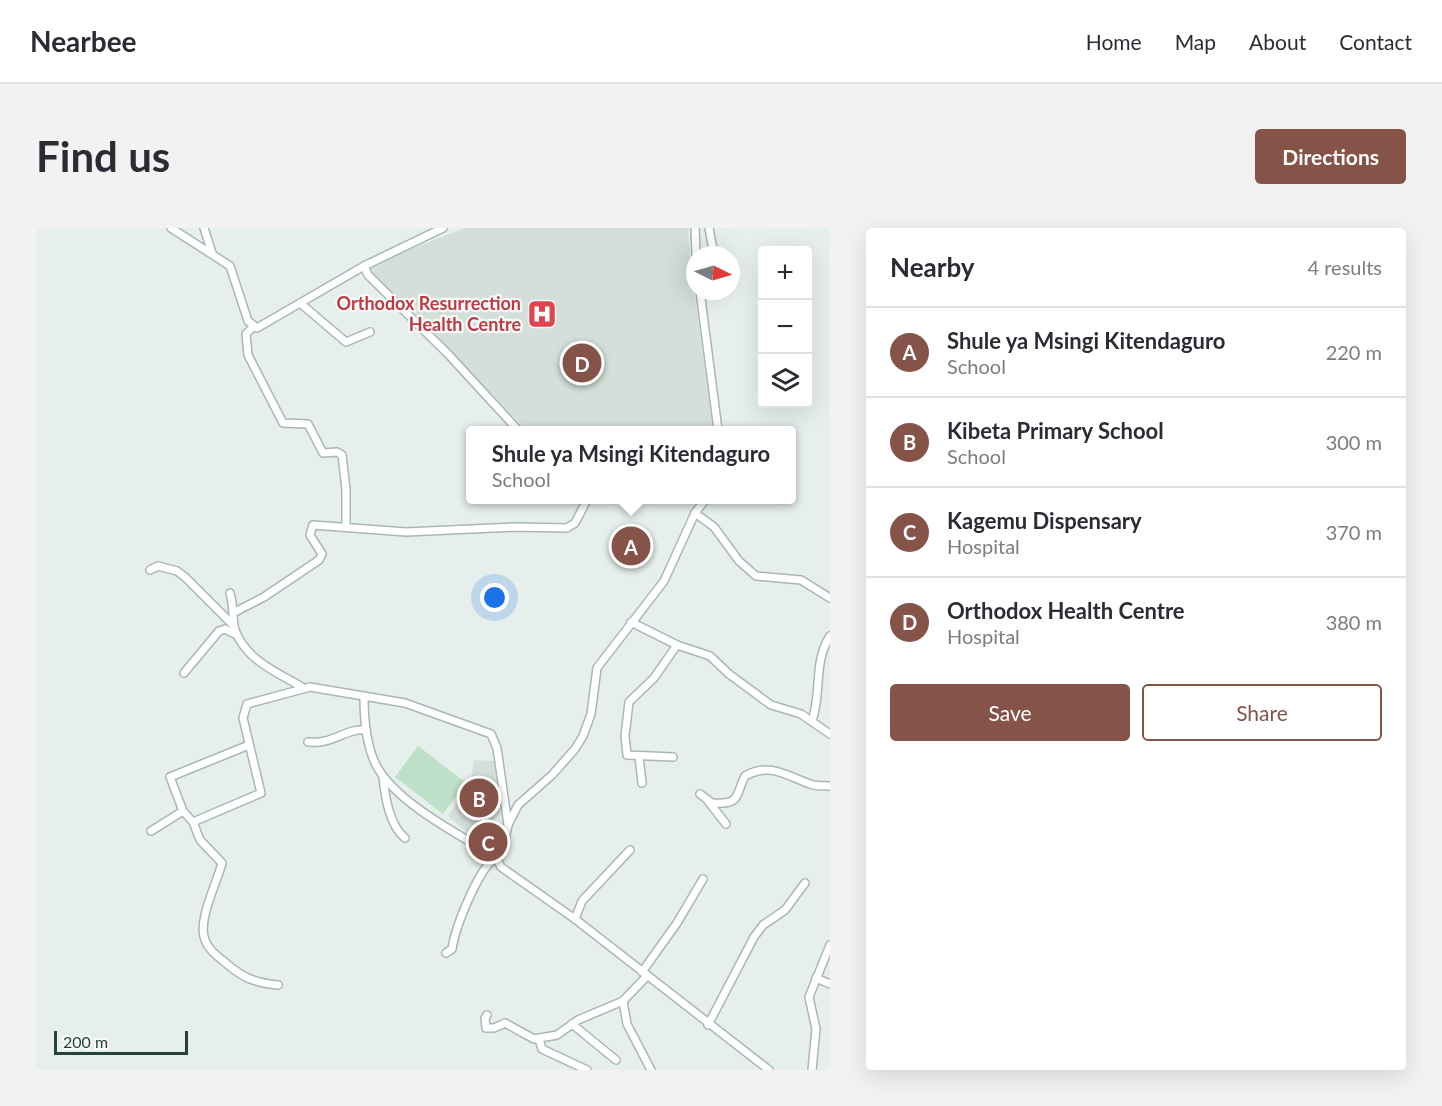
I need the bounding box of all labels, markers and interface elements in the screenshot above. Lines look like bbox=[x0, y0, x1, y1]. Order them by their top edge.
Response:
text: Nearbee bbox=[30, 24, 137, 58]
text: Home bbox=[1086, 29, 1142, 54]
text: Map bbox=[1175, 29, 1216, 54]
text: About bbox=[1249, 29, 1306, 54]
text: Contact bbox=[1339, 29, 1412, 54]
button: Directions bbox=[1255, 129, 1406, 184]
text: Find us bbox=[36, 131, 170, 181]
north arrow bbox=[686, 246, 740, 300]
map controls bbox=[758, 246, 812, 408]
button: + bbox=[758, 246, 812, 300]
text: Nearby bbox=[890, 251, 975, 283]
text: 4 results bbox=[1307, 255, 1382, 279]
place label: Orthodox Resurrection Health Centre bbox=[337, 292, 521, 335]
hospital icon: Orthodox Resurrection Health Centre bbox=[526, 298, 558, 330]
button: − bbox=[758, 300, 812, 354]
text: Shule ya Msingi Kitendaguro bbox=[947, 327, 1225, 354]
pin: D bbox=[562, 340, 602, 386]
text: A bbox=[903, 340, 916, 364]
text: 220 m bbox=[1326, 340, 1382, 364]
button: layers bbox=[758, 354, 812, 408]
text: School bbox=[947, 354, 1006, 378]
text: Kibeta Primary School bbox=[947, 417, 1164, 444]
popup bbox=[466, 426, 796, 504]
text: B bbox=[903, 430, 916, 454]
text: 300 m bbox=[1326, 430, 1382, 454]
text: Shule ya Msingi Kitendaguro bbox=[492, 440, 770, 467]
text: School bbox=[947, 444, 1006, 468]
text: School bbox=[492, 467, 551, 491]
text: Kagemu Dispensary bbox=[947, 507, 1142, 534]
text: C bbox=[903, 520, 916, 544]
text: 370 m bbox=[1326, 520, 1382, 544]
pin: A bbox=[612, 524, 650, 568]
text: Hospital bbox=[947, 534, 1020, 558]
your location bbox=[480, 583, 509, 612]
text: Orthodox Health Centre bbox=[947, 597, 1185, 624]
text: D bbox=[902, 610, 917, 634]
text: 380 m bbox=[1326, 610, 1382, 634]
text: Hospital bbox=[947, 624, 1020, 648]
button: Save bbox=[890, 684, 1130, 741]
button: Share bbox=[1142, 684, 1382, 741]
pin: B bbox=[460, 776, 498, 820]
pin: C bbox=[468, 820, 508, 864]
scale bar bbox=[54, 1028, 188, 1056]
text: 200 m bbox=[63, 1032, 108, 1051]

